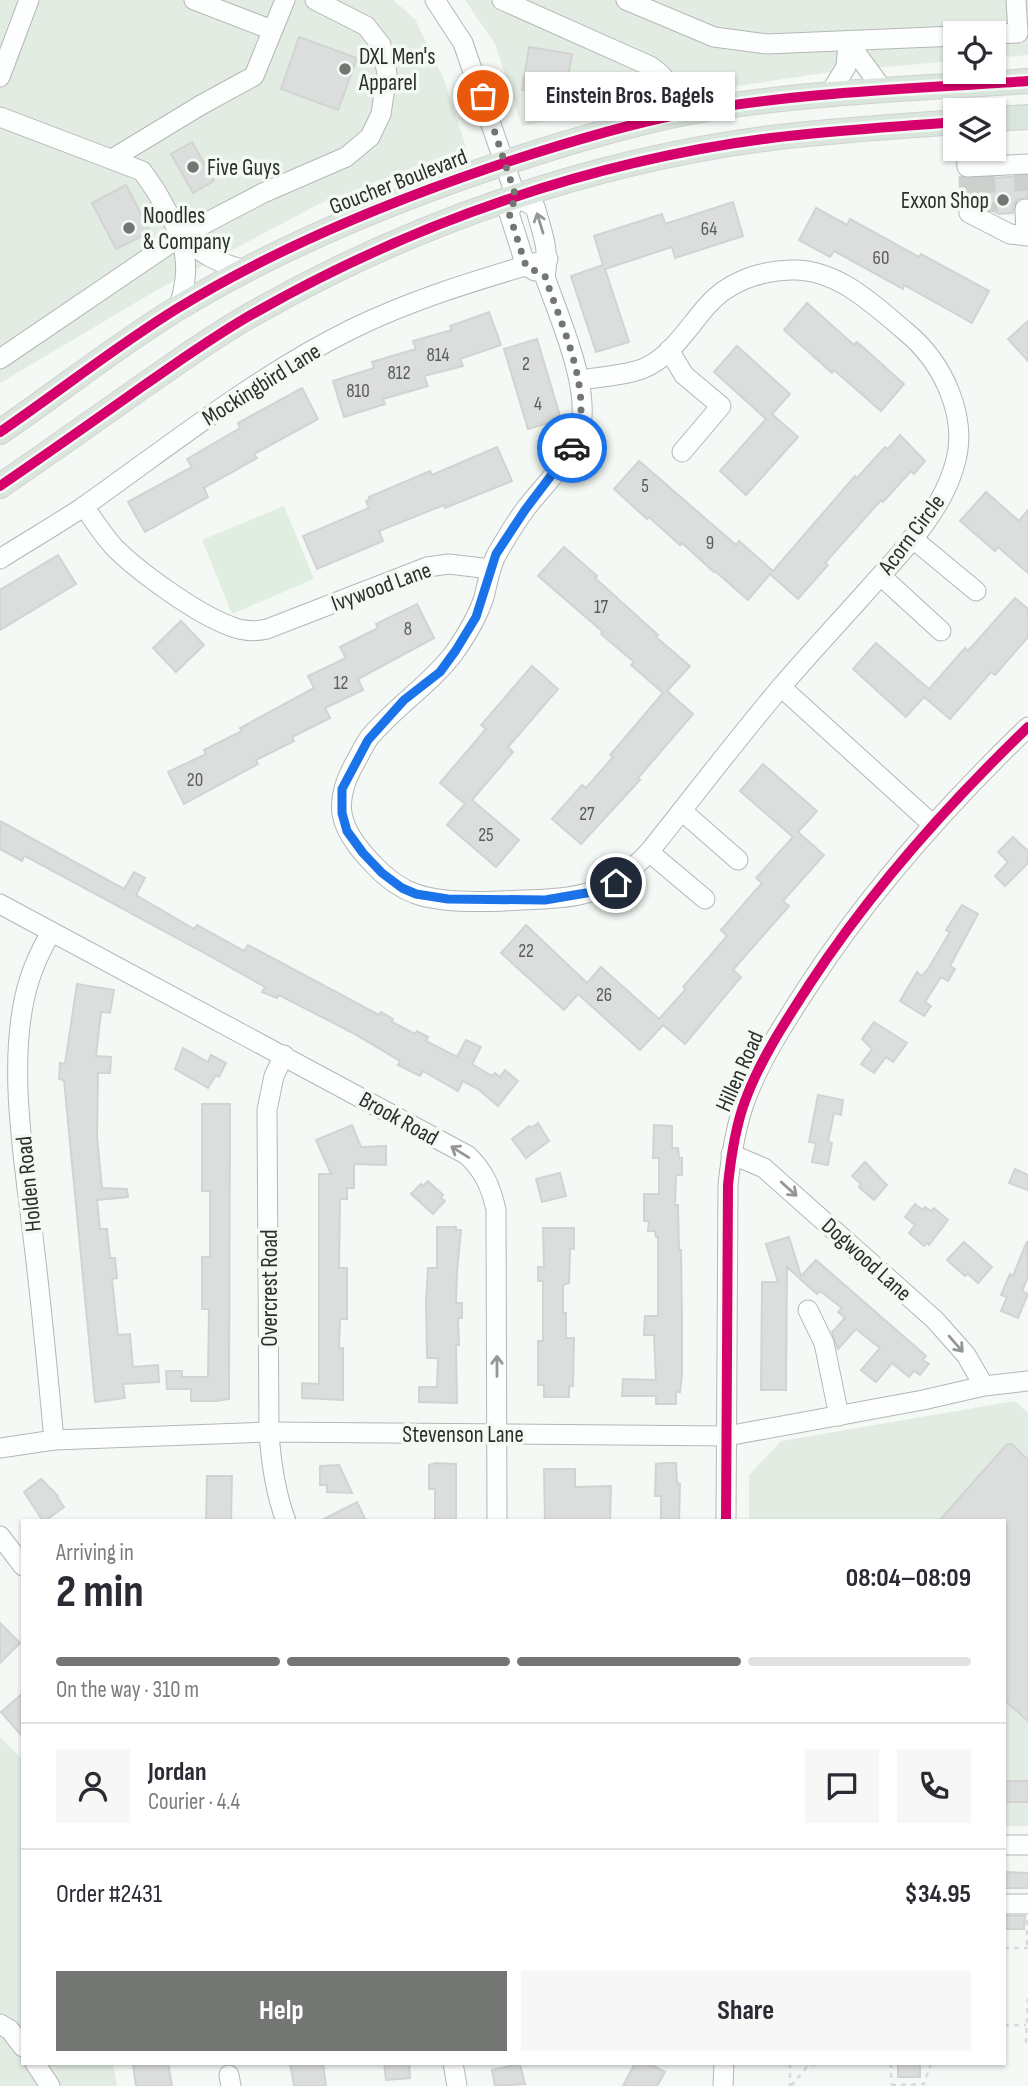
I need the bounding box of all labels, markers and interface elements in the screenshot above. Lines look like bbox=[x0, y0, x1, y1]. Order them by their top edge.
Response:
map controls bbox=[943, 21, 1006, 161]
button: locate bbox=[943, 21, 1006, 84]
place label: DXL Men's Apparel bbox=[358, 43, 435, 97]
marker: DXL Men's Apparel bbox=[337, 61, 353, 77]
pin bbox=[453, 66, 513, 126]
callout: Einstein Bros. Bagels bbox=[525, 72, 735, 120]
icon: bag bbox=[464, 77, 502, 115]
text: Einstein Bros. Bagels bbox=[546, 82, 714, 110]
button: layers bbox=[943, 98, 1006, 161]
street label: Goucher Boulevard bbox=[326, 143, 471, 221]
place label: Five Guys bbox=[207, 154, 280, 182]
marker: Five Guys bbox=[185, 159, 201, 175]
place label: Exxon Shop bbox=[901, 187, 989, 215]
marker: Exxon Shop bbox=[995, 192, 1011, 208]
place label: Noodles & Company bbox=[143, 202, 231, 256]
one-way arrow bbox=[532, 212, 545, 234]
house number: 64 bbox=[701, 218, 717, 241]
marker: Noodles & Company bbox=[121, 220, 137, 236]
house number: 60 bbox=[873, 247, 889, 270]
street label: Mockingbird Lane bbox=[197, 337, 326, 432]
house number: 814 bbox=[427, 344, 450, 367]
house number: 2 bbox=[522, 353, 530, 376]
house number: 812 bbox=[387, 362, 411, 385]
house number: 810 bbox=[346, 380, 370, 403]
house number: 4 bbox=[534, 393, 542, 416]
courier bbox=[537, 413, 607, 483]
icon: car bbox=[553, 429, 591, 467]
house number: 5 bbox=[641, 475, 649, 498]
street label: Acorn Circle bbox=[872, 489, 951, 581]
house number: 9 bbox=[706, 532, 714, 555]
street label: Ivywood Lane bbox=[328, 556, 435, 618]
house number: 17 bbox=[594, 596, 609, 619]
house number: 8 bbox=[404, 618, 412, 641]
house number: 12 bbox=[334, 672, 348, 695]
house number: 20 bbox=[187, 769, 203, 792]
house number: 27 bbox=[579, 803, 595, 826]
house number: 25 bbox=[478, 824, 494, 847]
pin bbox=[586, 853, 646, 913]
icon: home bbox=[597, 864, 635, 902]
house number: 22 bbox=[518, 940, 534, 963]
house number: 26 bbox=[596, 984, 612, 1007]
street label: Hillen Road bbox=[710, 1027, 770, 1116]
street label: Brook Road bbox=[354, 1086, 443, 1152]
street label: Holden Road bbox=[10, 1135, 48, 1233]
one-way arrow bbox=[451, 1144, 471, 1158]
one-way arrow bbox=[779, 1181, 797, 1197]
street label: Dogwood Lane bbox=[816, 1212, 917, 1307]
street label: Overcrest Road bbox=[256, 1229, 284, 1347]
one-way arrow bbox=[947, 1334, 963, 1352]
one-way arrow bbox=[491, 1355, 504, 1378]
street label: Stevenson Lane bbox=[402, 1421, 524, 1449]
text: Arriving in bbox=[56, 1539, 134, 1567]
text: 08:04–08:09 bbox=[846, 1563, 971, 1594]
text: 2 min bbox=[56, 1565, 144, 1620]
text: On the way · 310 m bbox=[56, 1676, 199, 1704]
button: person bbox=[56, 1749, 130, 1823]
button: chat bbox=[805, 1749, 879, 1823]
button: phone bbox=[897, 1749, 971, 1823]
text: Jordan bbox=[148, 1757, 206, 1788]
text: Courier · 4.4 bbox=[148, 1788, 240, 1816]
text: Order #2431 bbox=[56, 1879, 162, 1910]
text: $34.95 bbox=[905, 1879, 971, 1910]
button: Help bbox=[56, 1971, 507, 2051]
button: Share bbox=[521, 1971, 971, 2051]

